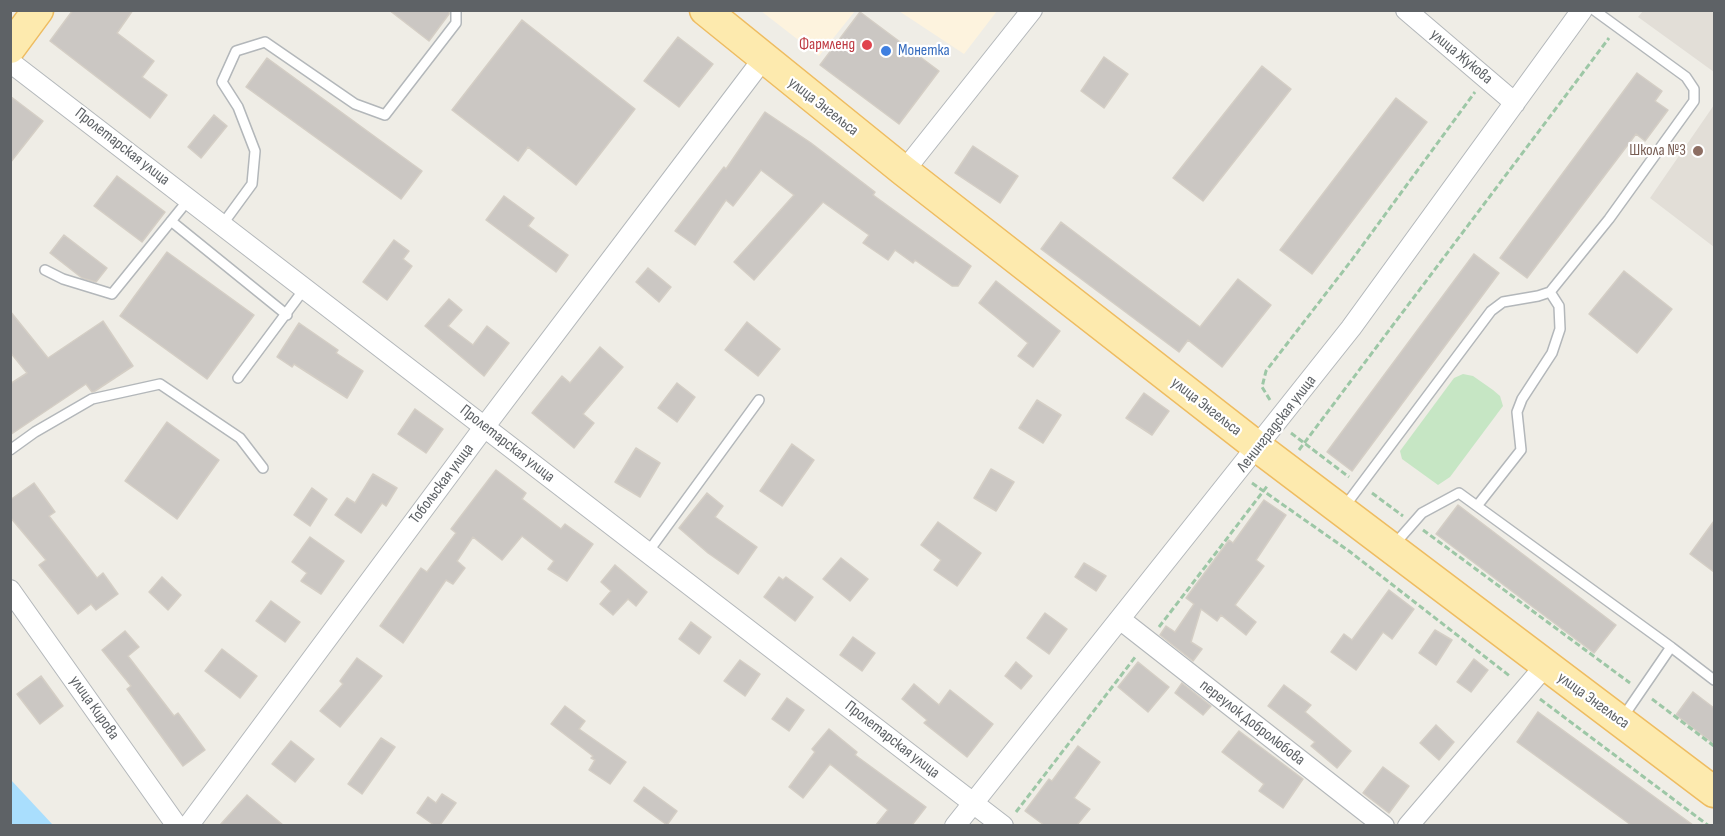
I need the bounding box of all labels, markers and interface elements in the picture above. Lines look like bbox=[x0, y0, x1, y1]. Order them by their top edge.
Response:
street label: улица Жукова bbox=[1426, 25, 1496, 89]
place label: Фармленд bbox=[799, 35, 855, 55]
marker: Фармленд bbox=[860, 38, 874, 52]
place label: Монетка bbox=[898, 41, 950, 61]
marker: Монетка bbox=[879, 44, 893, 58]
street label: улица Энгельса bbox=[784, 74, 862, 140]
street label: Пролетарская улица bbox=[71, 104, 173, 190]
place label: Школа №3 bbox=[1629, 141, 1686, 161]
marker: Школа №3 bbox=[1691, 144, 1705, 158]
street label: Ленинградская улица bbox=[1233, 372, 1321, 476]
street label: улица Энгельса bbox=[1167, 374, 1245, 440]
street label: Пролетарская улица bbox=[456, 401, 558, 487]
street label: Тобольская улица bbox=[406, 440, 478, 528]
street label: улица Энгельса bbox=[1553, 668, 1633, 734]
street label: улица Кирова bbox=[65, 672, 123, 744]
street label: переулок Добролюбова bbox=[1196, 676, 1308, 770]
street label: Пролетарская улица bbox=[841, 697, 943, 783]

